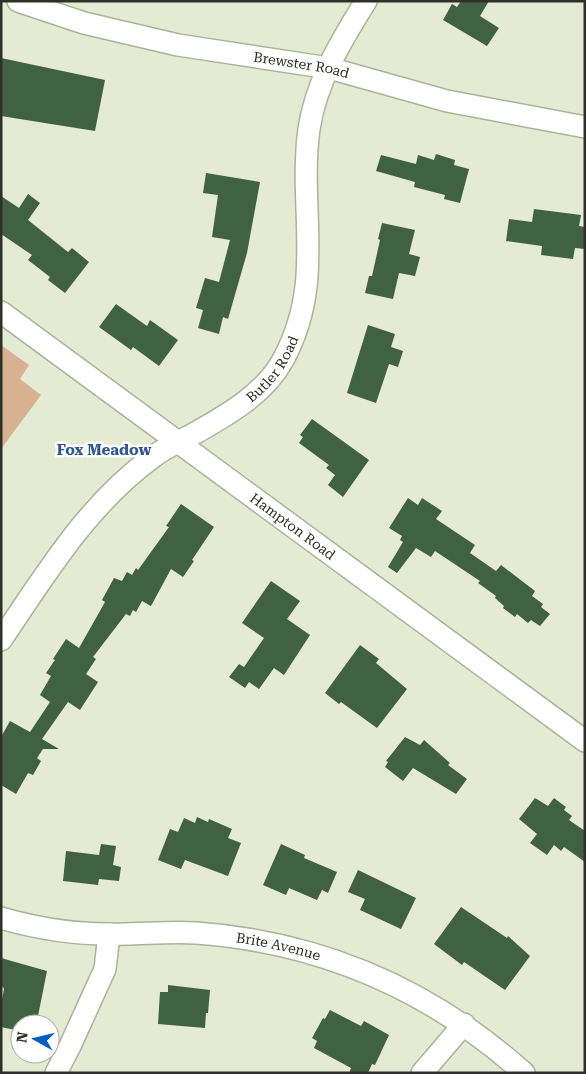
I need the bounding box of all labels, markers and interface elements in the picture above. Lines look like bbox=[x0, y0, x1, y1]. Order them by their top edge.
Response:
street label: Brewster Road bbox=[252, 49, 351, 81]
street label: Butler Road bbox=[243, 333, 301, 406]
district label: Fox Meadow bbox=[57, 441, 151, 459]
street label: Hampton Road bbox=[247, 490, 339, 563]
street label: Brite Avenue bbox=[235, 929, 323, 964]
north arrow bbox=[10, 1014, 60, 1064]
text: N bbox=[13, 1031, 31, 1044]

